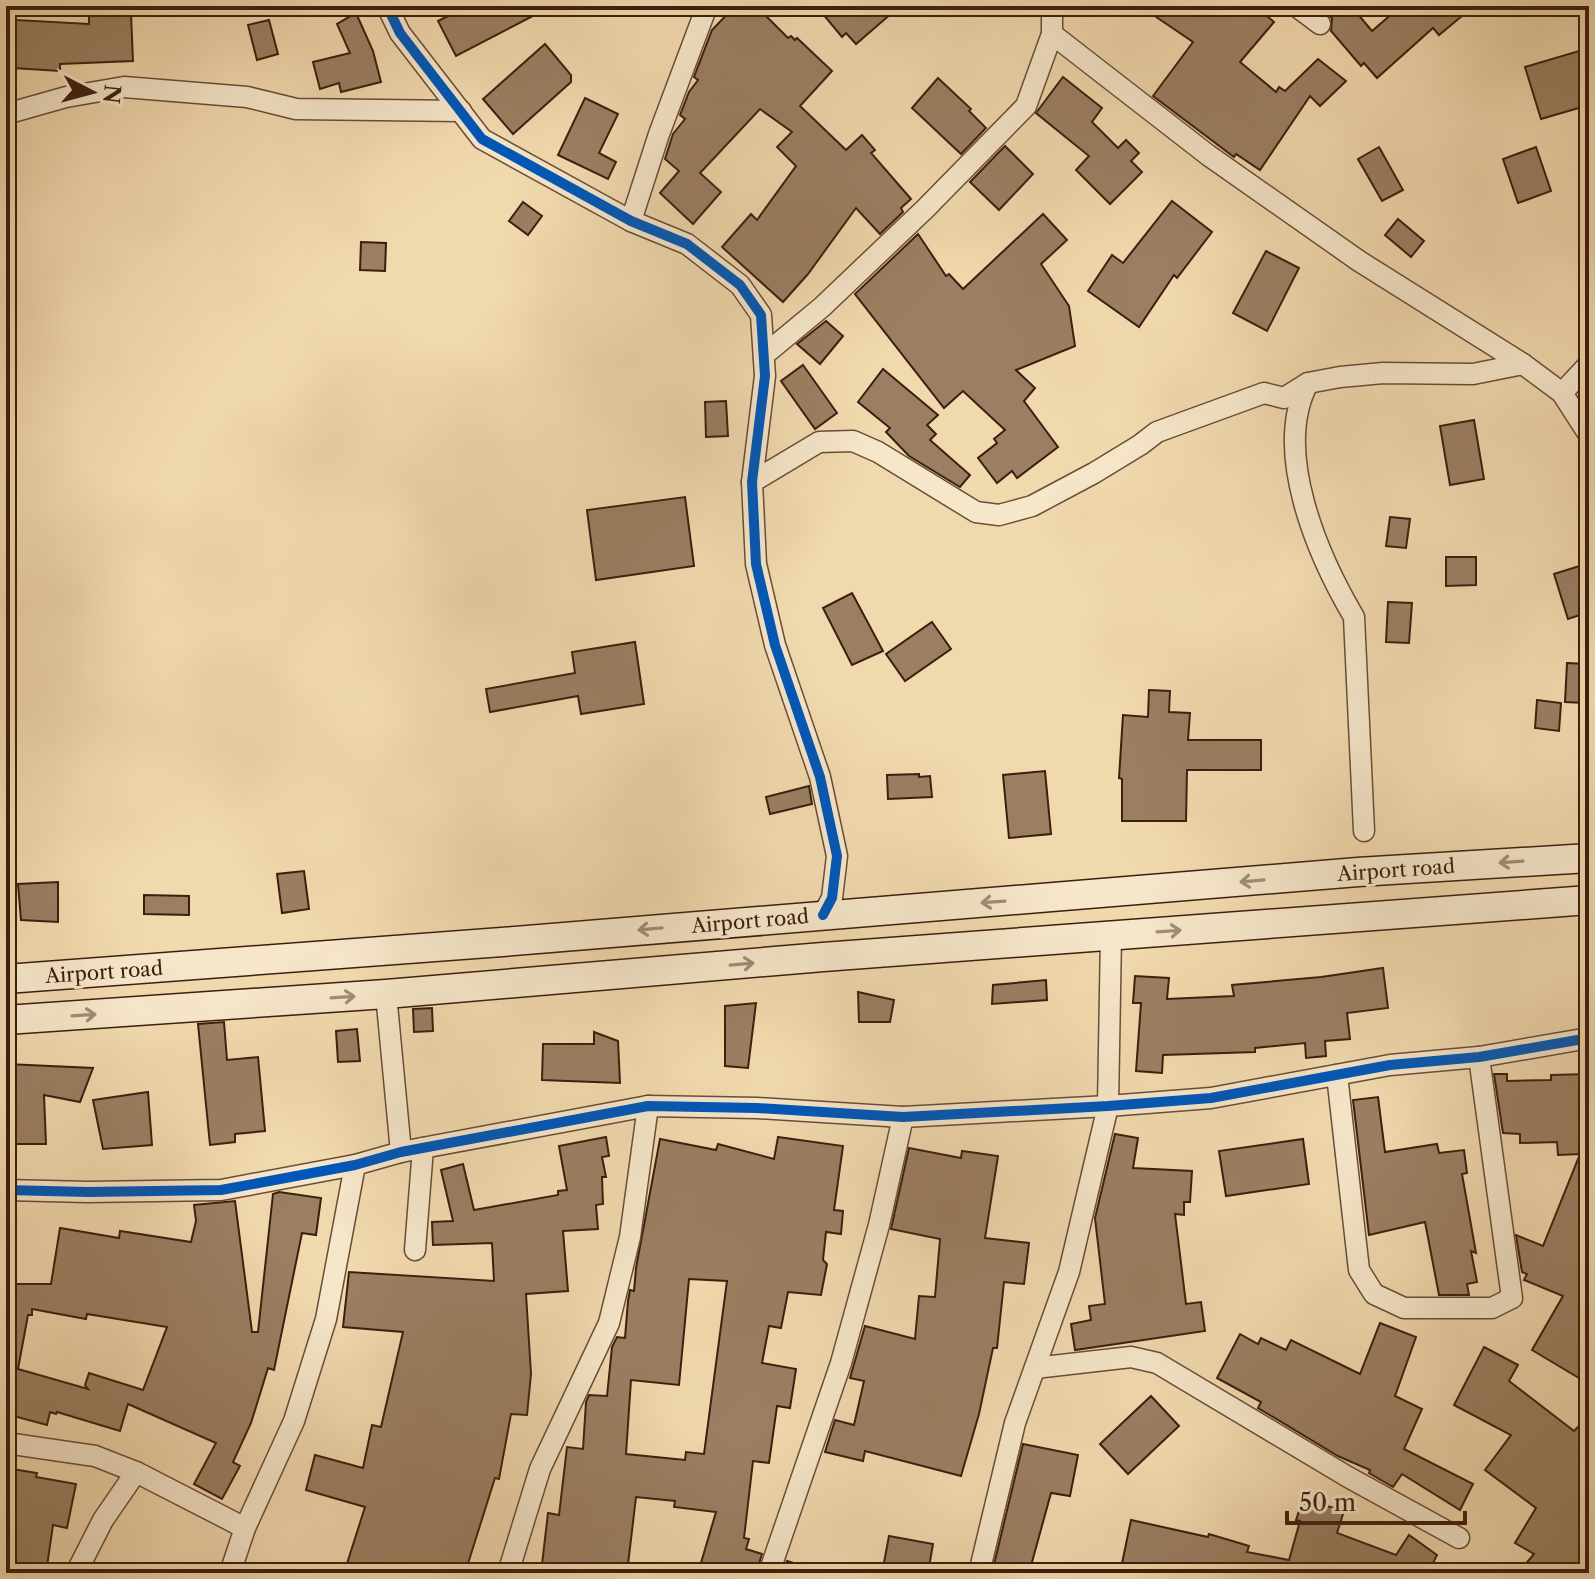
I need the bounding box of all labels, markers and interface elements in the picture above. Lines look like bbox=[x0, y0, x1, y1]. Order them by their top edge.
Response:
north arrow bbox=[52, 52, 132, 132]
text: N bbox=[97, 83, 126, 105]
street label: Airport road bbox=[1335, 854, 1456, 886]
one-way arrow bbox=[1498, 855, 1525, 870]
one-way arrow bbox=[1239, 874, 1266, 889]
one-way arrow bbox=[980, 895, 1007, 910]
street label: Airport road bbox=[689, 904, 810, 938]
one-way arrow bbox=[637, 922, 664, 937]
one-way arrow bbox=[1155, 923, 1182, 938]
street label: Airport road bbox=[43, 956, 164, 988]
one-way arrow bbox=[728, 956, 755, 971]
one-way arrow bbox=[329, 989, 356, 1004]
one-way arrow bbox=[70, 1007, 97, 1022]
scale bar bbox=[1287, 1475, 1465, 1525]
text: 50 m bbox=[1299, 1488, 1356, 1517]

